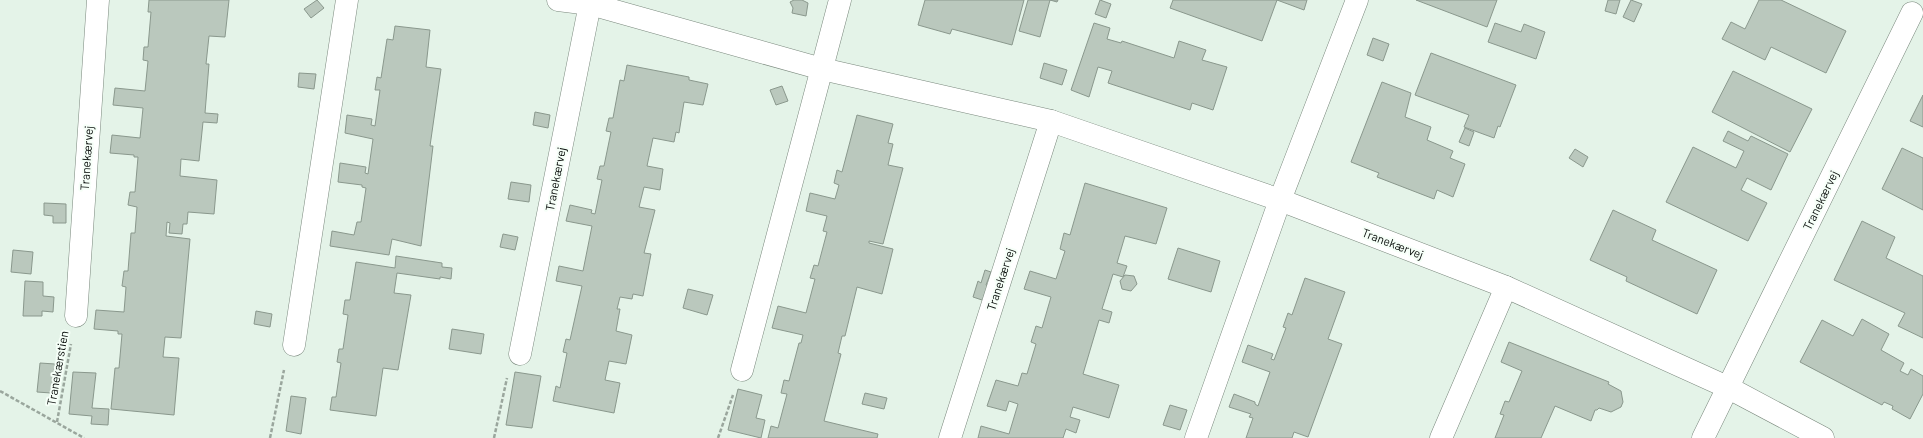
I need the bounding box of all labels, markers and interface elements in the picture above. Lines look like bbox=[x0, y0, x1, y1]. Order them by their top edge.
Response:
street label: Tranekærvej bbox=[77, 125, 95, 191]
street label: Tranekærvej bbox=[542, 146, 568, 212]
street label: Tranekærvej bbox=[1799, 168, 1841, 232]
street label: Tranekærvej bbox=[1360, 225, 1426, 261]
street label: Tranekærvej bbox=[983, 246, 1017, 312]
street label: Tranekærstien bbox=[44, 329, 70, 407]

